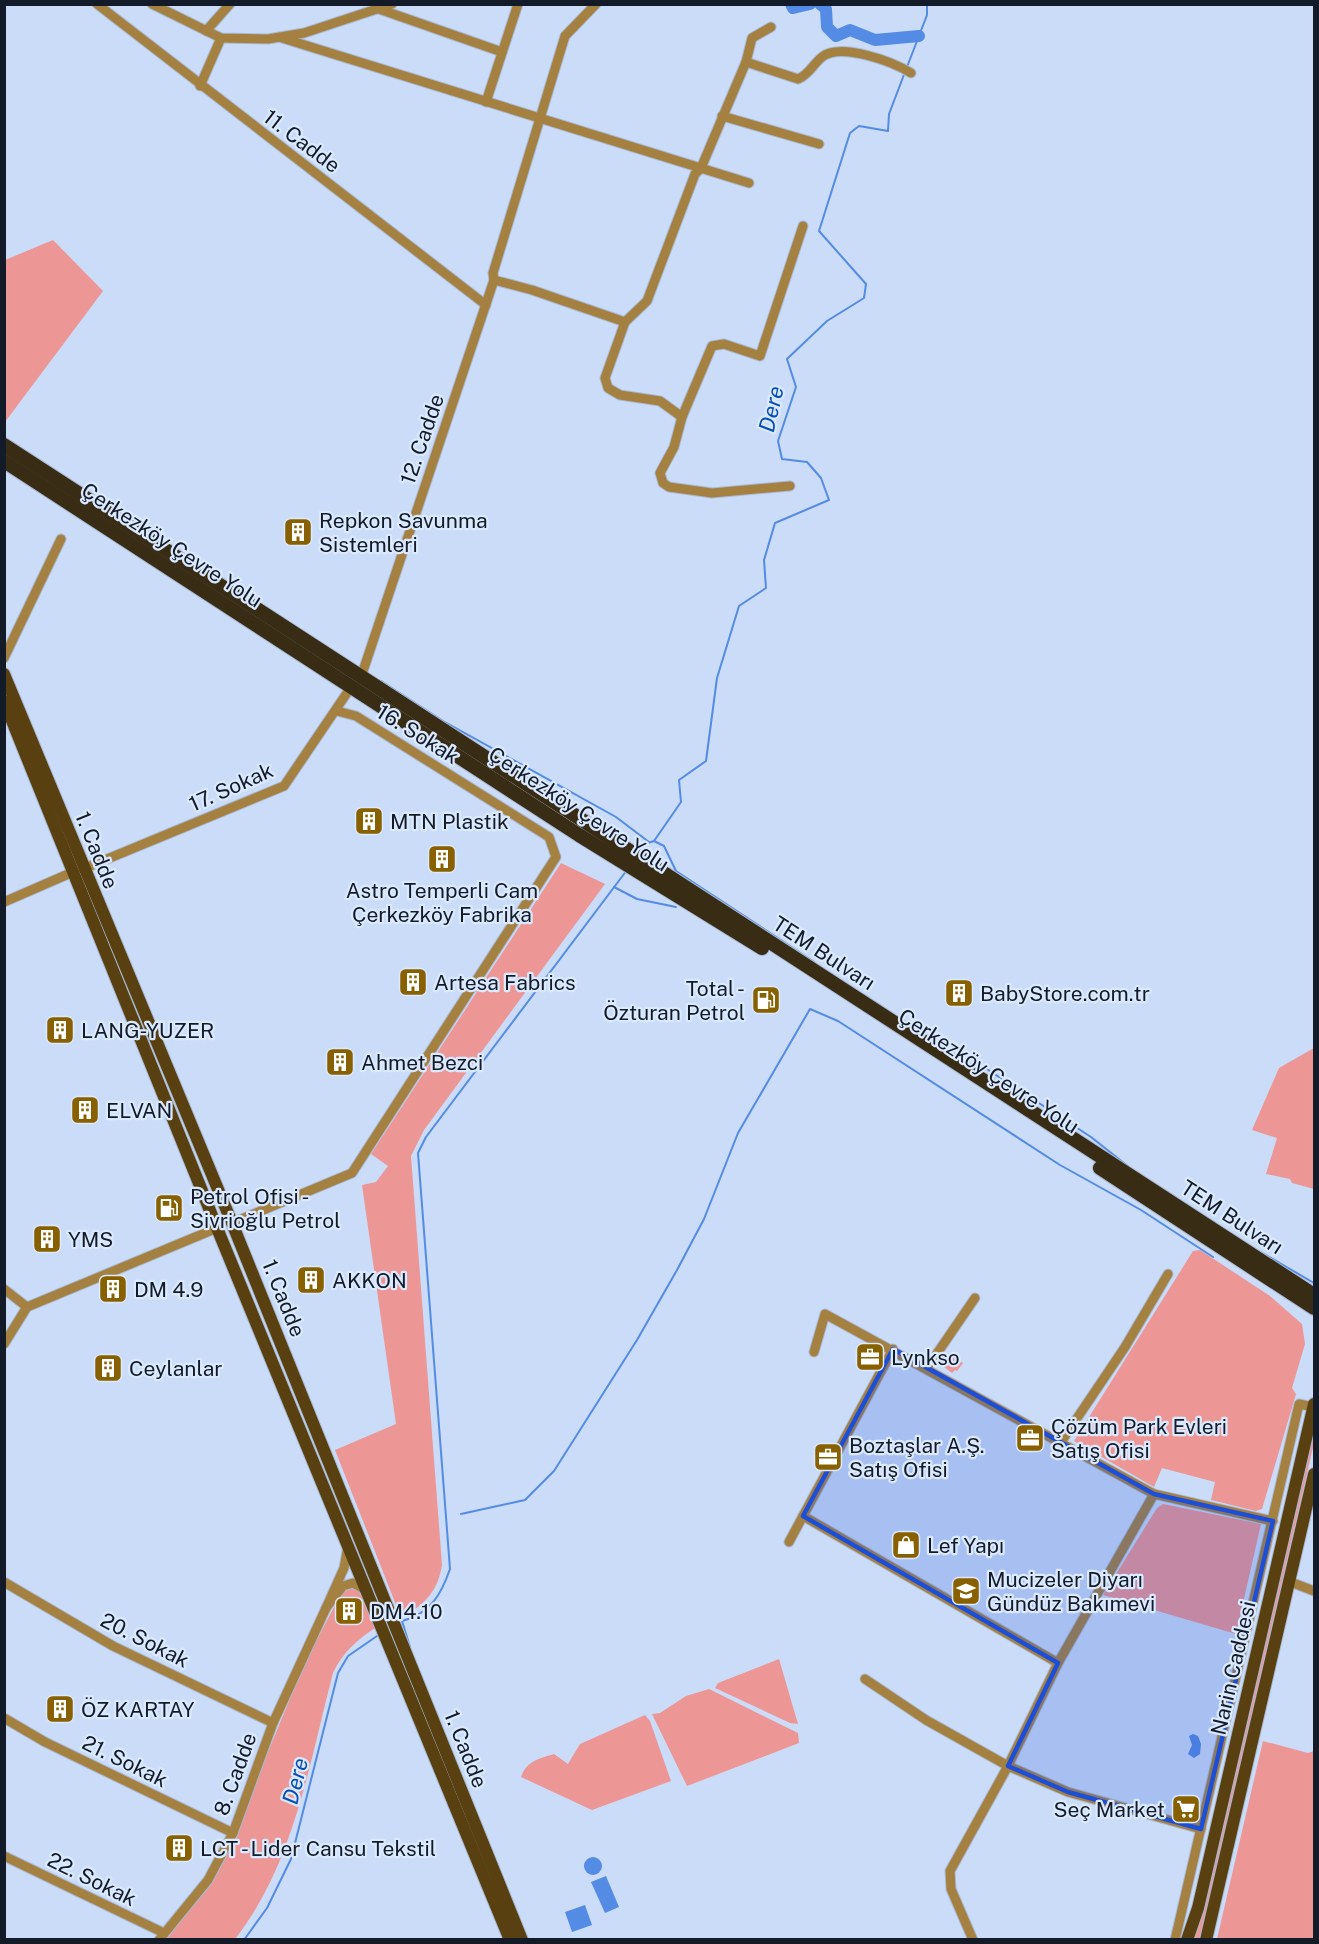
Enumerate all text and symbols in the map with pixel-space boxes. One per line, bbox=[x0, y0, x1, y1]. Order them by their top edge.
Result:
street label: 11. Cadde bbox=[259, 104, 345, 178]
water label: Dere bbox=[753, 383, 789, 435]
street label: 12. Cadde bbox=[395, 391, 449, 487]
street label: Çerkezköy Çevre Yolu bbox=[77, 477, 267, 613]
place label: Repkon Savunma Sistemleri bbox=[319, 508, 488, 557]
building icon: Repkon Savunma Sistemleri bbox=[282, 516, 314, 548]
street label: 16. Sokak bbox=[372, 699, 464, 769]
street label: Çerkezköy Çevre Yolu bbox=[484, 741, 674, 877]
street label: 17. Sokak bbox=[185, 757, 277, 817]
building icon: MTN Plastik bbox=[353, 805, 385, 837]
street label: 1. Cadde bbox=[70, 808, 124, 892]
place label: MTN Plastik bbox=[390, 809, 509, 834]
building icon: Astro Temperli Cam Çerkezköy Fabrika bbox=[426, 843, 458, 875]
place label: Astro Temperli Cam Çerkezköy Fabrika bbox=[346, 878, 538, 927]
street label: TEM Bulvarı bbox=[768, 911, 880, 995]
building icon: Artesa Fabrics bbox=[397, 966, 429, 998]
place label: Artesa Fabrics bbox=[434, 970, 576, 995]
place label: Total - Özturan Petrol bbox=[603, 976, 745, 1025]
building icon: BabyStore.com.tr bbox=[943, 977, 975, 1009]
place label: BabyStore.com.tr bbox=[980, 981, 1150, 1006]
fuel station icon: Total - Özturan Petrol bbox=[750, 984, 782, 1016]
street label: Çerkezköy Çevre Yolu bbox=[894, 1003, 1084, 1139]
building icon: LANG-YUZER bbox=[44, 1014, 76, 1046]
place label: LANG-YUZER bbox=[81, 1018, 214, 1043]
building icon: Ahmet Bezci bbox=[324, 1046, 356, 1078]
place label: Ahmet Bezci bbox=[361, 1050, 483, 1075]
building icon: ELVAN bbox=[69, 1094, 101, 1126]
place label: ELVAN bbox=[106, 1098, 172, 1123]
street label: TEM Bulvarı bbox=[1176, 1175, 1288, 1259]
place label: Petrol Ofisi - Sivrioğlu Petrol bbox=[190, 1184, 341, 1233]
fuel station icon: Petrol Ofisi - Sivrioğlu Petrol bbox=[153, 1192, 185, 1224]
building icon: YMS bbox=[31, 1223, 63, 1255]
place label: YMS bbox=[68, 1227, 113, 1252]
street label: 1. Cadde bbox=[257, 1256, 311, 1340]
building icon: AKKON bbox=[295, 1264, 327, 1296]
place label: AKKON bbox=[332, 1268, 407, 1293]
building icon: DM 4.9 bbox=[97, 1273, 129, 1305]
place label: DM 4.9 bbox=[134, 1277, 203, 1302]
office icon: Lynkso bbox=[854, 1341, 886, 1373]
place label: Lynkso bbox=[891, 1345, 960, 1370]
building icon: Ceylanlar bbox=[92, 1352, 124, 1384]
place label: Ceylanlar bbox=[129, 1356, 222, 1381]
place label: Çözüm Park Evleri Satış Ofisi bbox=[1051, 1414, 1227, 1463]
office icon: Çözüm Park Evleri Satış Ofisi bbox=[1014, 1422, 1046, 1454]
place label: Boztaşlar A.Ş. Satış Ofisi bbox=[849, 1433, 985, 1482]
office icon: Boztaşlar A.Ş. Satış Ofisi bbox=[812, 1441, 844, 1473]
shop icon: Lef Yapı bbox=[890, 1529, 922, 1561]
place label: Lef Yapı bbox=[927, 1533, 1004, 1558]
place label: Mucizeler Diyarı Gündüz Bakımevi bbox=[987, 1567, 1155, 1616]
school or university icon: Mucizeler Diyarı Gündüz Bakımevi bbox=[950, 1575, 982, 1607]
building icon: DM4.10 bbox=[333, 1595, 365, 1627]
place label: DM4.10 bbox=[370, 1599, 442, 1624]
street label: Narin Caddesi bbox=[1205, 1599, 1261, 1737]
street label: 20. Sokak bbox=[97, 1607, 194, 1673]
building icon: ÖZ KARTAY bbox=[44, 1693, 76, 1725]
place label: ÖZ KARTAY bbox=[81, 1697, 195, 1722]
street label: 1. Cadde bbox=[439, 1707, 493, 1791]
street label: 8. Cadde bbox=[209, 1729, 261, 1819]
street label: 21. Sokak bbox=[78, 1730, 172, 1792]
water label: Dere bbox=[277, 1755, 313, 1807]
supermarket icon: Seç Market bbox=[1170, 1793, 1202, 1825]
place label: Seç Market bbox=[1053, 1797, 1165, 1822]
building icon: LCT - Lider Cansu Tekstil bbox=[163, 1832, 195, 1864]
place label: LCT - Lider Cansu Tekstil bbox=[200, 1836, 436, 1861]
street label: 22. Sokak bbox=[44, 1847, 141, 1911]

